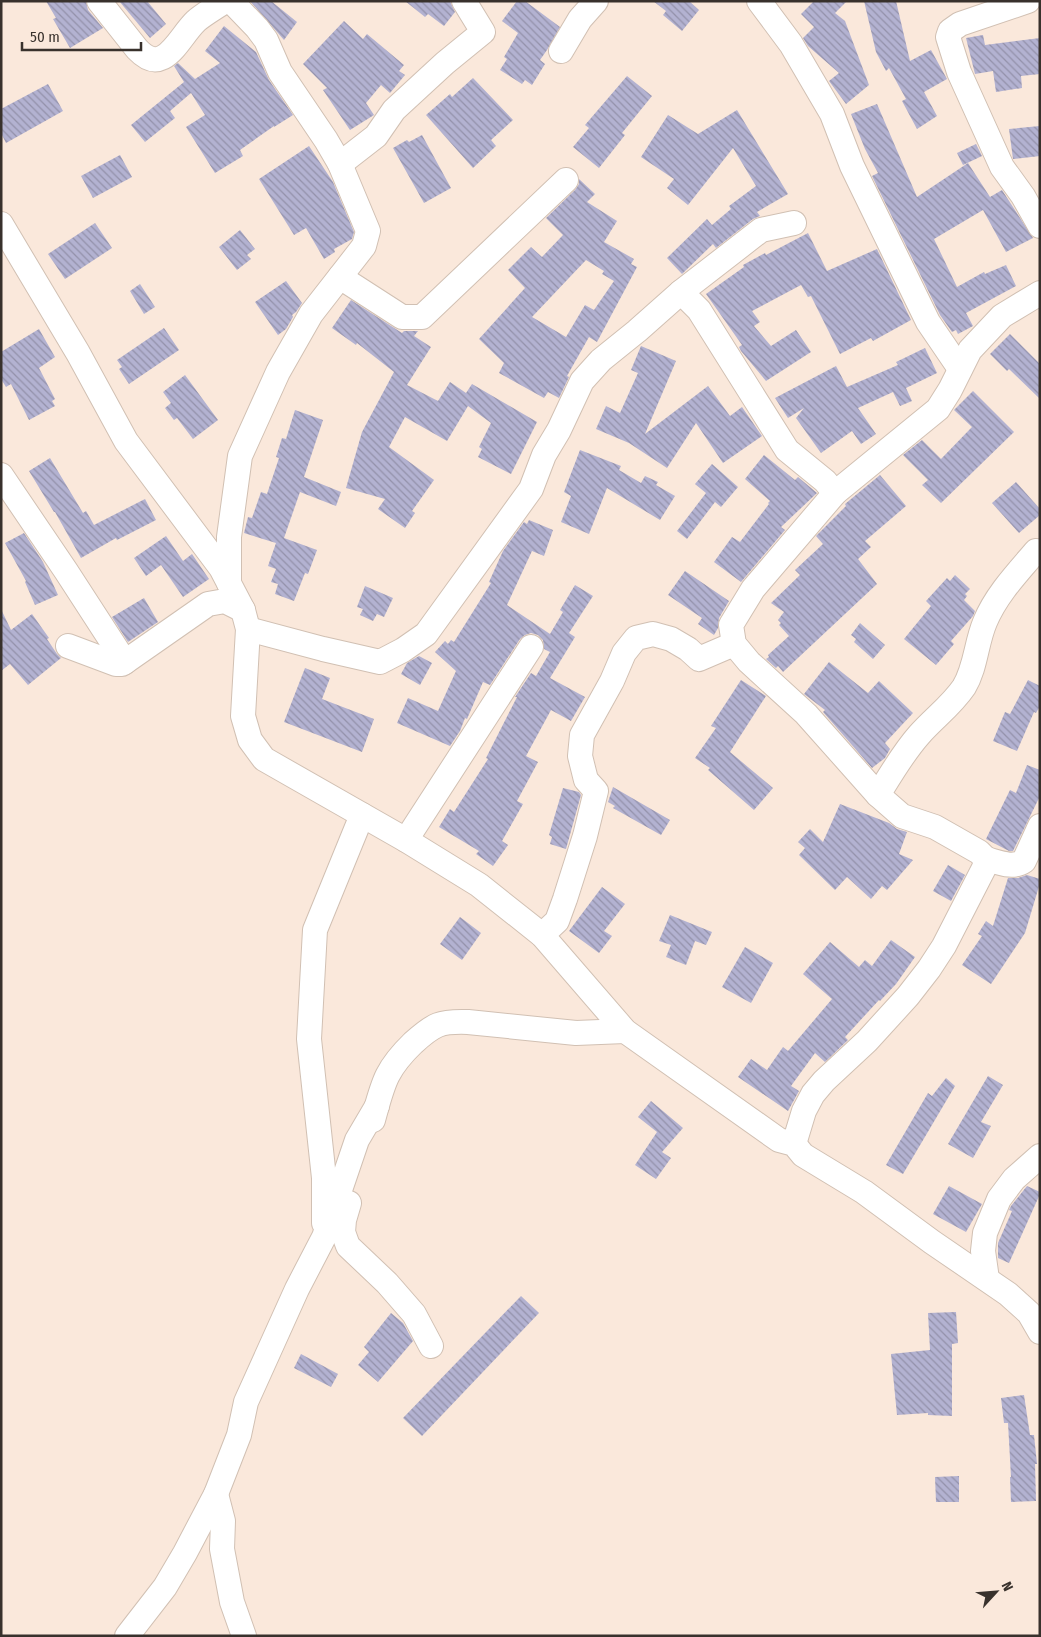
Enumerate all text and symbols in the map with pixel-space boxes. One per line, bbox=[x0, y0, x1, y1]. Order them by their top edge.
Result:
scale bar bbox=[22, 20, 141, 52]
text: 50 m bbox=[30, 28, 60, 46]
north arrow bbox=[971, 1567, 1021, 1617]
text: N bbox=[998, 1579, 1017, 1594]

